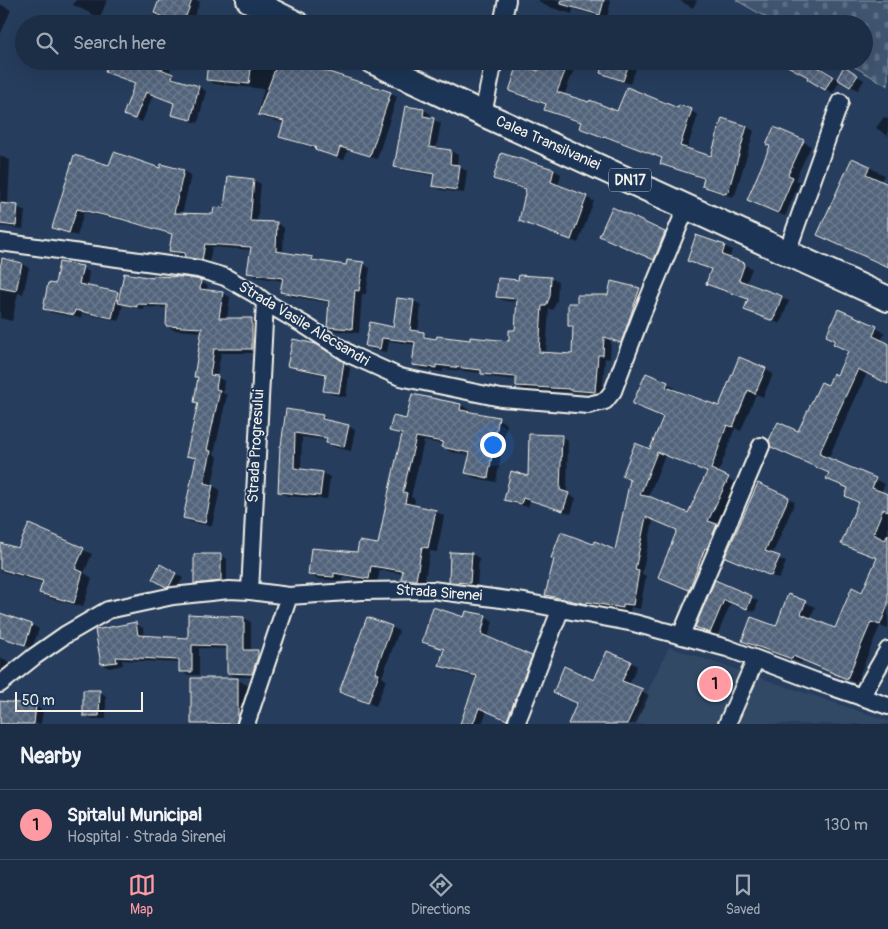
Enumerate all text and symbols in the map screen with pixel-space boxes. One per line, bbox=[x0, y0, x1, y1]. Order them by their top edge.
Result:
search box bbox=[15, 15, 873, 70]
icon: search bbox=[33, 29, 61, 57]
text: Search here bbox=[73, 31, 166, 55]
street label: Calea Transilvaniei bbox=[493, 111, 604, 175]
road number: DN17 bbox=[609, 168, 651, 192]
street label: Strada Vasile Alecsandri bbox=[235, 277, 373, 371]
street label: Strada Progresului bbox=[244, 388, 268, 503]
your location bbox=[480, 432, 506, 458]
street label: Strada Sirenei bbox=[395, 580, 483, 606]
pin: 1 bbox=[699, 665, 731, 703]
scale bar bbox=[15, 689, 142, 712]
text: 50 m bbox=[22, 692, 55, 709]
text: Nearby bbox=[20, 743, 81, 770]
text: Spitalul Municipal bbox=[67, 803, 202, 827]
text: 1 bbox=[33, 815, 39, 835]
text: 130 m bbox=[824, 815, 868, 835]
text: Hospital · Strada Sirenei bbox=[67, 827, 226, 847]
tab: Map bbox=[128, 871, 156, 918]
tab: Directions bbox=[411, 871, 470, 918]
tab: Saved bbox=[726, 871, 760, 918]

